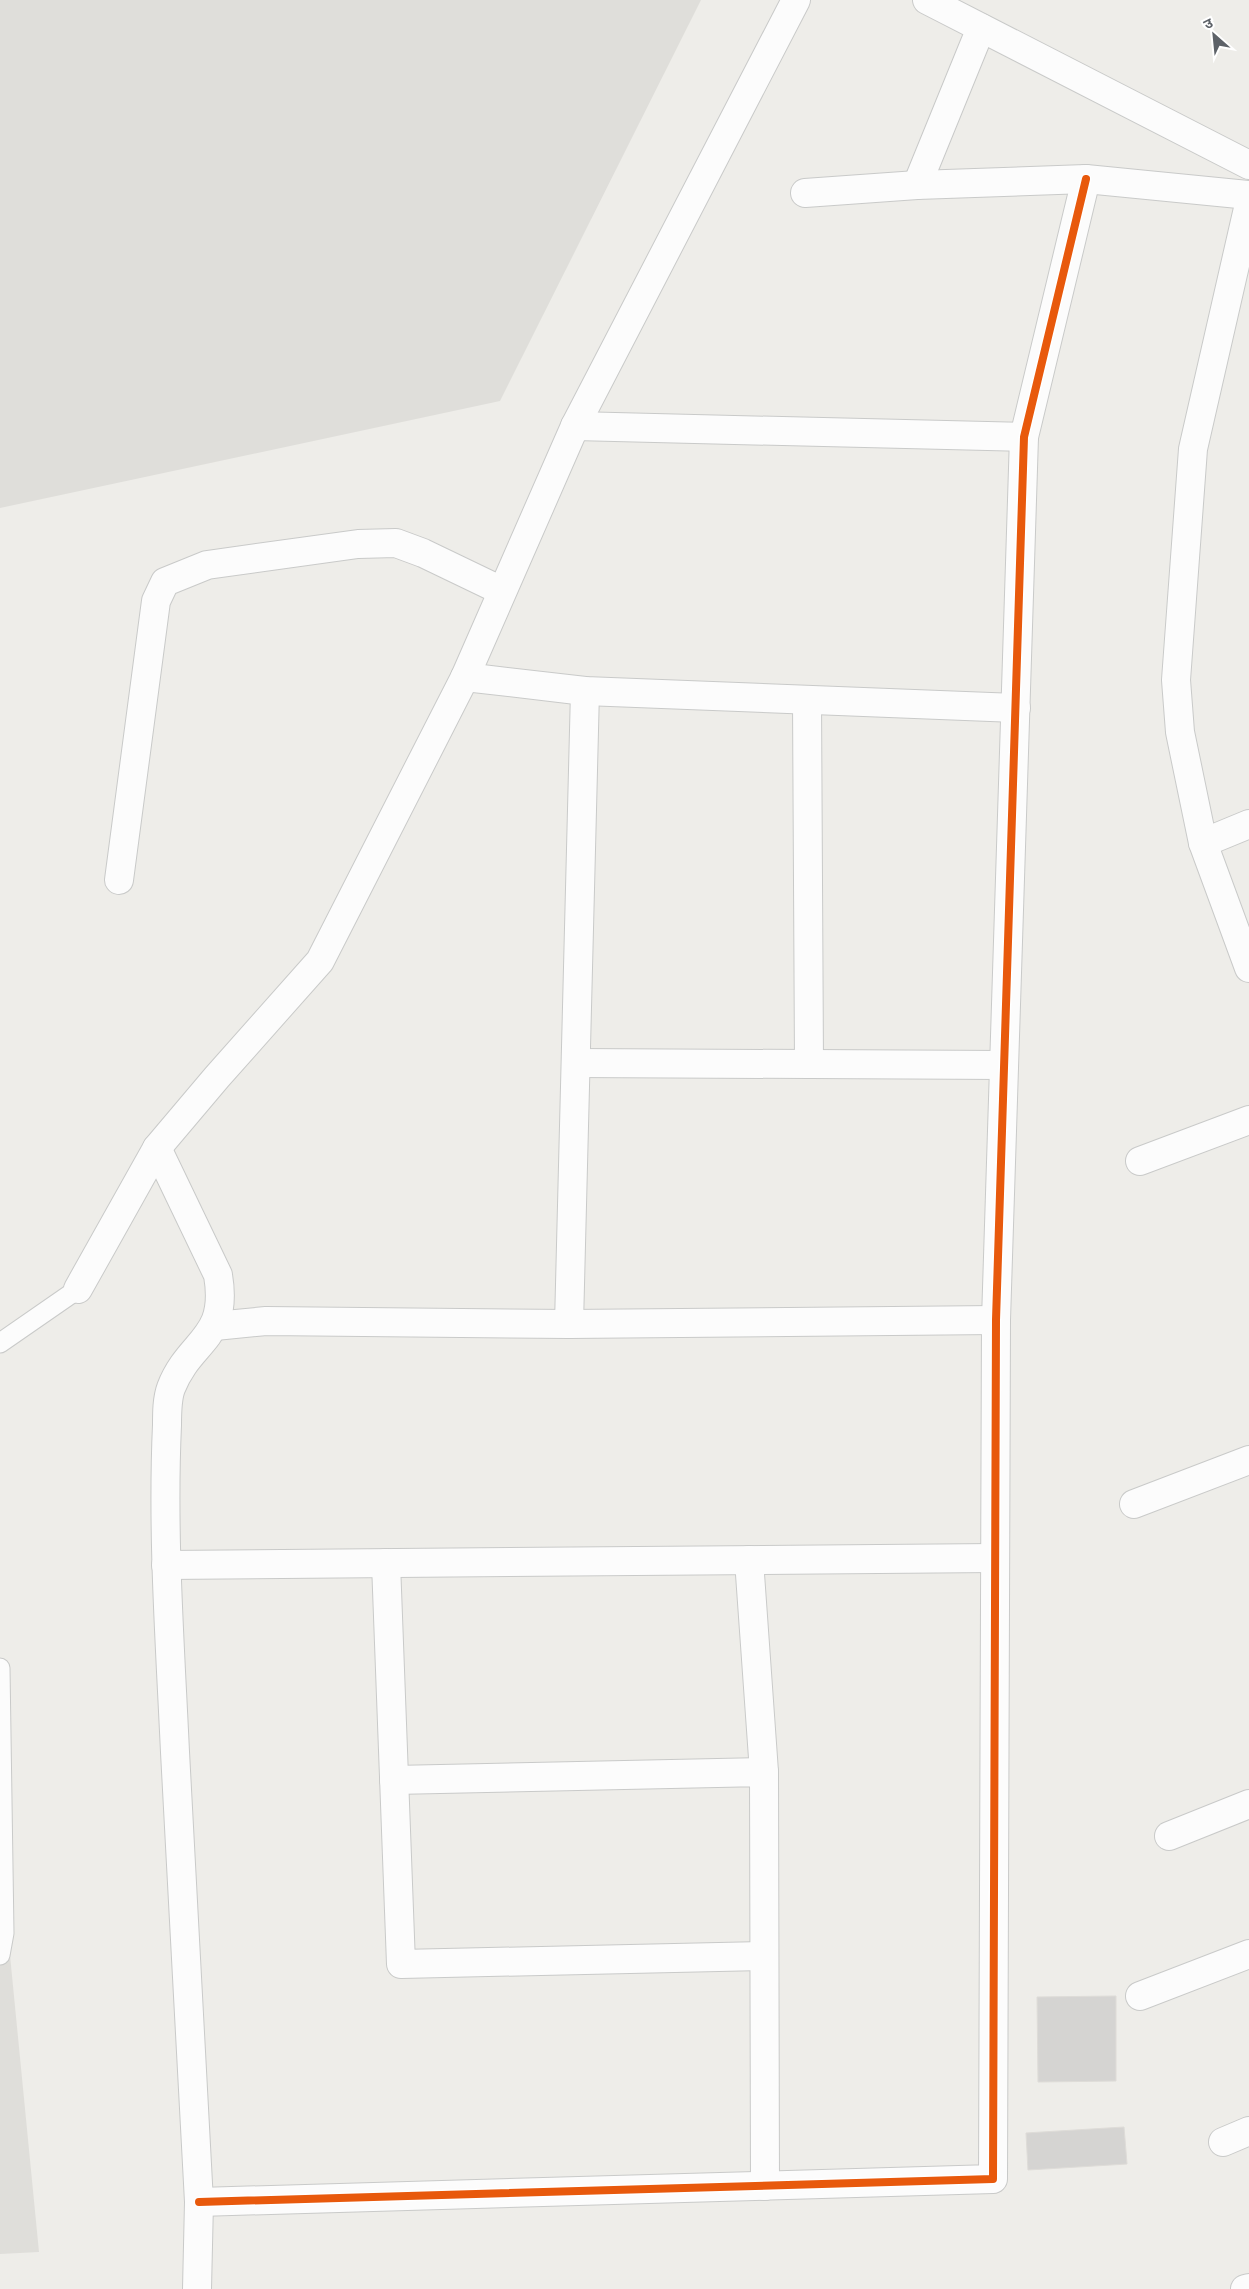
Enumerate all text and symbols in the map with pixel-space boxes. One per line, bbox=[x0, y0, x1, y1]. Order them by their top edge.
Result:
north arrow bbox=[1189, 10, 1239, 60]
text: उ bbox=[1200, 13, 1217, 34]

